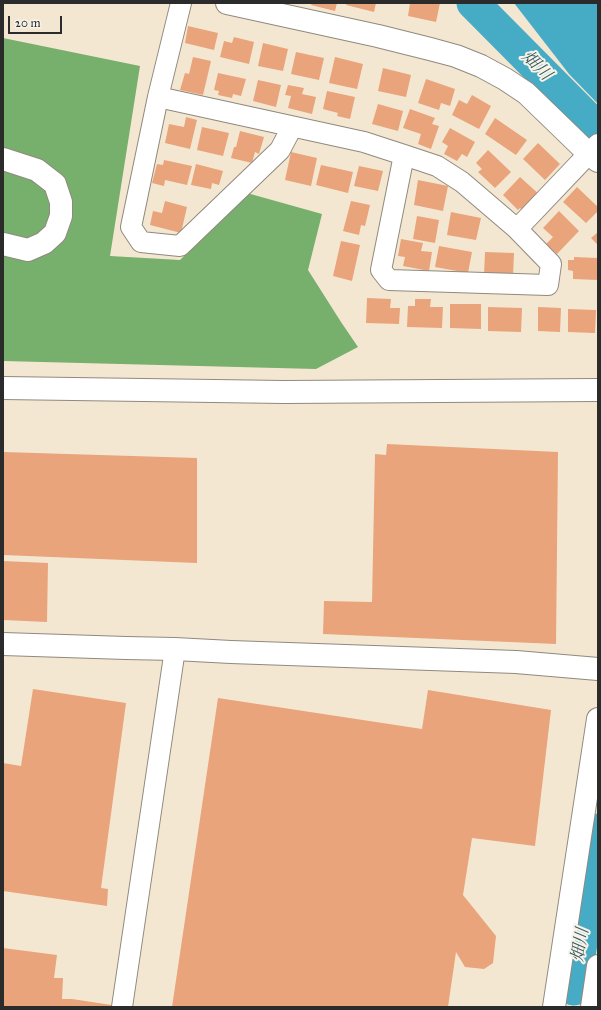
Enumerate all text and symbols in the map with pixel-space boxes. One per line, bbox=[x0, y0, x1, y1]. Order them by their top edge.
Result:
scale bar bbox=[10, 8, 64, 34]
text: 20 m bbox=[15, 16, 41, 30]
water label: 畑川 bbox=[517, 47, 555, 85]
water label: 畑川 bbox=[568, 927, 594, 963]

